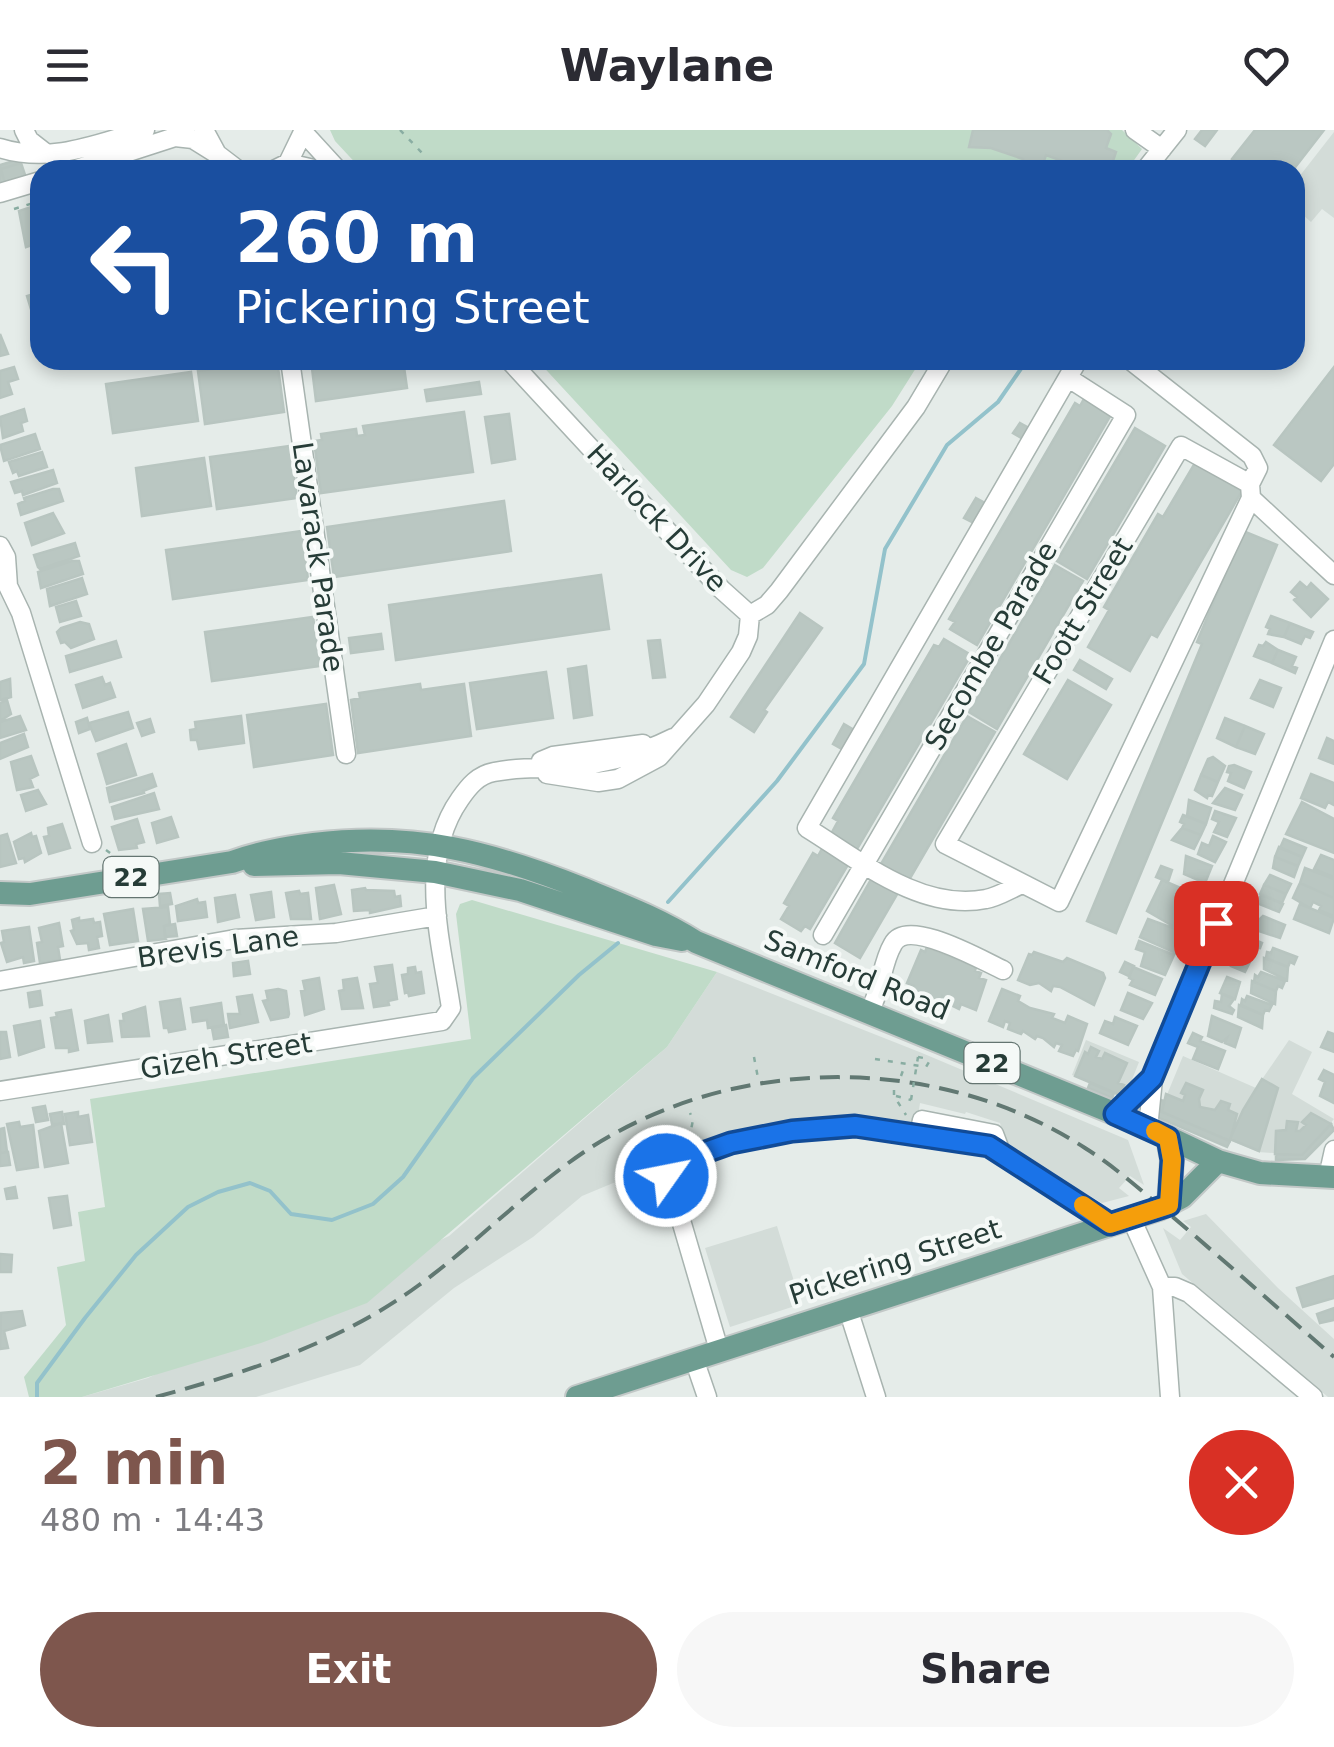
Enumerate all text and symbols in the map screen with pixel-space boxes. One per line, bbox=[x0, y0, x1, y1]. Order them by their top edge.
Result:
icon: menu bbox=[40, 38, 95, 93]
icon: heart bbox=[1239, 38, 1294, 93]
text: Waylane bbox=[560, 39, 774, 92]
text: 260 m bbox=[235, 197, 478, 279]
icon: left bbox=[70, 200, 200, 330]
text: Pickering Street bbox=[235, 281, 590, 334]
street label: Harlock Drive bbox=[580, 437, 734, 599]
street label: Lavarack Parade bbox=[286, 440, 350, 674]
street label: Foott Street bbox=[1026, 532, 1140, 690]
street label: Secombe Parade bbox=[918, 536, 1064, 756]
road number: 22 bbox=[104, 857, 158, 897]
pin bbox=[1174, 881, 1259, 966]
icon: arrive bbox=[1189, 896, 1244, 951]
street label: Brevis Lane bbox=[135, 919, 301, 975]
street label: Samford Road bbox=[759, 923, 955, 1027]
street label: Gizeh Street bbox=[138, 1026, 314, 1086]
road number: 22 bbox=[964, 1043, 1020, 1083]
position arrow bbox=[614, 1124, 718, 1228]
street label: Pickering Street bbox=[785, 1212, 1005, 1312]
text: 2 min bbox=[40, 1428, 228, 1498]
button: close bbox=[1189, 1430, 1294, 1535]
text: 480 m · 14:43 bbox=[40, 1501, 265, 1539]
button: Exit bbox=[40, 1612, 657, 1727]
button: Share bbox=[677, 1612, 1294, 1727]

